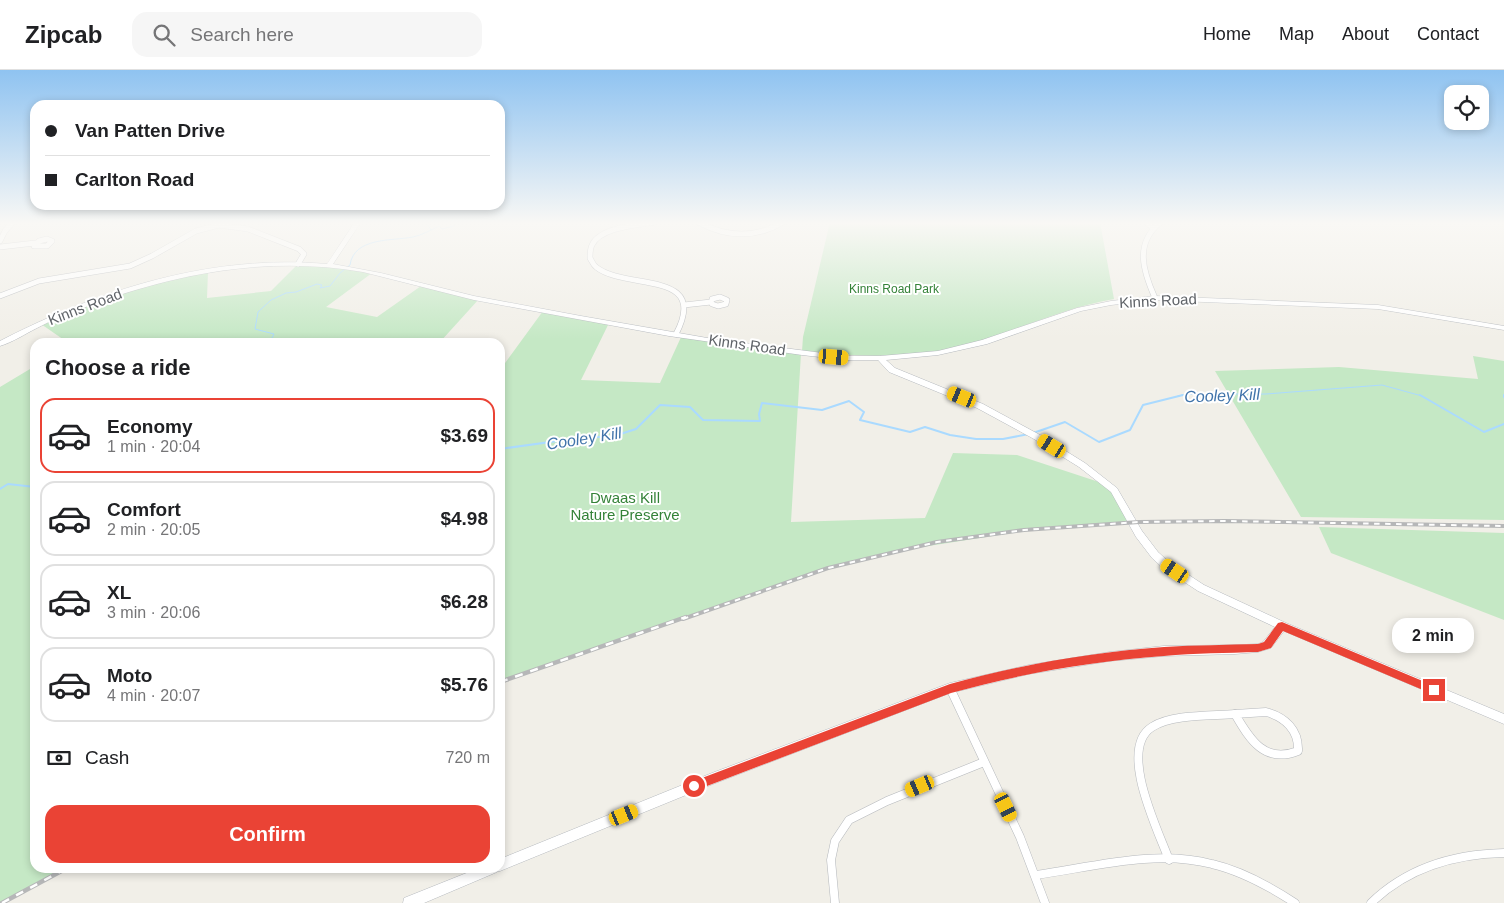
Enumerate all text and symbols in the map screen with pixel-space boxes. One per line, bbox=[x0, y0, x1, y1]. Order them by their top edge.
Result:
search box bbox=[132, 12, 482, 57]
text: Zipcab bbox=[25, 21, 102, 48]
icon: search bbox=[150, 21, 178, 49]
text: Search here bbox=[190, 24, 294, 45]
text: Home bbox=[1203, 24, 1251, 44]
text: Map bbox=[1279, 24, 1314, 44]
text: About bbox=[1342, 24, 1389, 44]
text: Contact bbox=[1417, 24, 1479, 44]
map controls bbox=[1444, 85, 1489, 130]
button: locate bbox=[1444, 85, 1489, 130]
text: Van Patten Drive bbox=[75, 120, 225, 141]
text: Carlton Road bbox=[75, 169, 194, 190]
park label: Kinns Road Park bbox=[849, 282, 940, 296]
street label: Kinns Road bbox=[46, 285, 124, 328]
street label: Kinns Road bbox=[1119, 290, 1197, 311]
street label: Kinns Road bbox=[707, 331, 787, 358]
car bbox=[818, 348, 849, 366]
text: Choose a ride bbox=[45, 355, 190, 380]
car bbox=[945, 384, 978, 410]
water label: Cooley Kill bbox=[1184, 386, 1261, 405]
icon: car bbox=[47, 413, 92, 458]
text: Economy bbox=[107, 416, 193, 437]
water label: Cooley Kill bbox=[545, 424, 623, 453]
text: $3.69 bbox=[440, 425, 488, 446]
car bbox=[1035, 432, 1068, 460]
text: 1 min · 20:04 bbox=[107, 438, 200, 455]
park label: Dwaas Kill Nature Preserve bbox=[570, 489, 680, 523]
icon: car bbox=[47, 496, 92, 541]
text: Comfort bbox=[107, 499, 181, 520]
text: $4.98 bbox=[440, 508, 488, 529]
text: 2 min · 20:05 bbox=[107, 521, 200, 538]
car bbox=[1158, 556, 1191, 586]
icon: car bbox=[47, 579, 92, 624]
text: XL bbox=[107, 582, 131, 603]
text: $6.28 bbox=[440, 591, 488, 612]
text: 3 min · 20:06 bbox=[107, 604, 200, 621]
callout: 2 min bbox=[1393, 618, 1475, 652]
text: 2 min bbox=[1412, 627, 1454, 644]
icon: car bbox=[47, 662, 92, 707]
text: Moto bbox=[107, 665, 152, 686]
text: $5.76 bbox=[440, 674, 488, 695]
route end bbox=[1423, 679, 1445, 701]
text: 4 min · 20:07 bbox=[107, 687, 200, 704]
icon: cash bbox=[45, 744, 73, 772]
text: Cash bbox=[85, 747, 129, 768]
text: 720 m bbox=[446, 749, 490, 766]
car bbox=[903, 773, 936, 799]
route start bbox=[683, 775, 705, 797]
car bbox=[992, 790, 1019, 824]
car bbox=[607, 802, 640, 828]
button: Confirm bbox=[45, 805, 490, 863]

